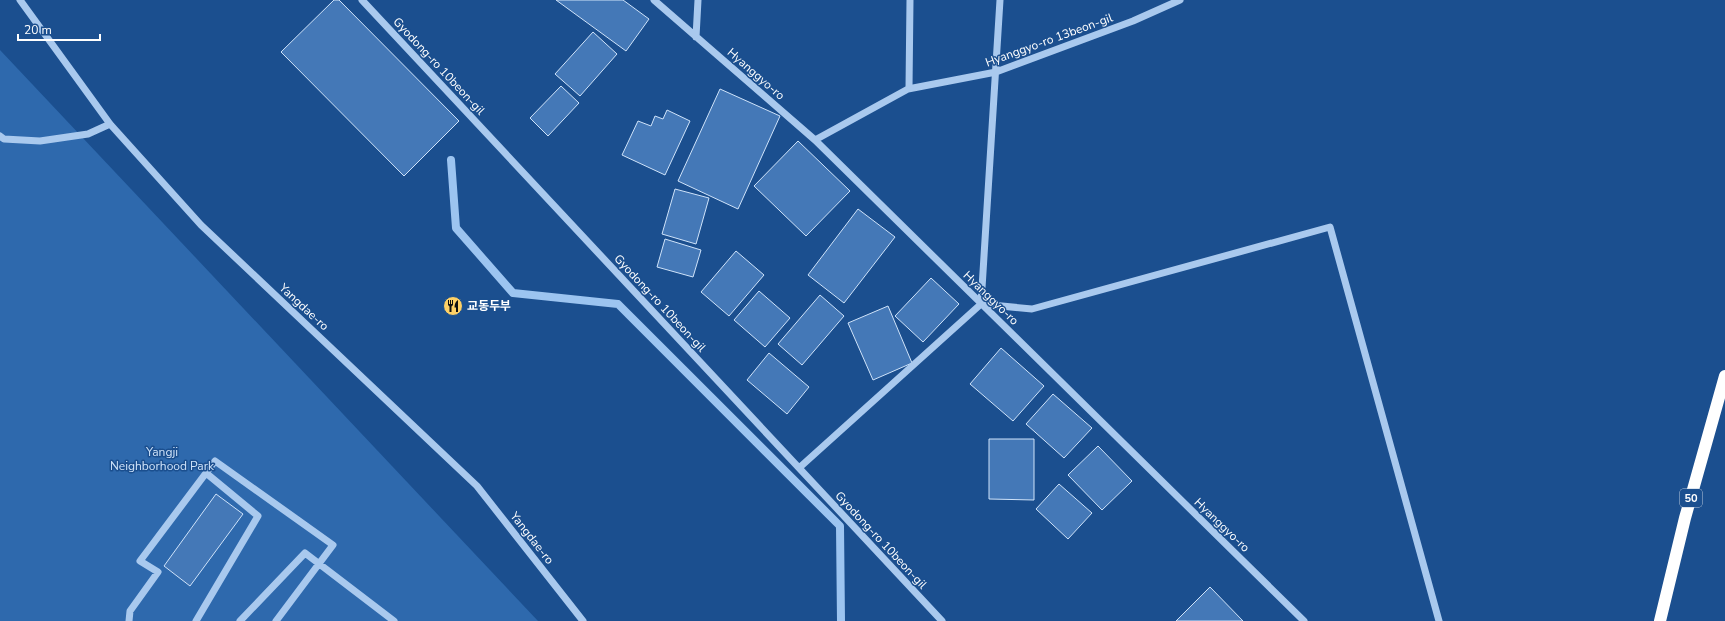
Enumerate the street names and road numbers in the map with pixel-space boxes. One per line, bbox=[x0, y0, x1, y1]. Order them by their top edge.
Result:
street label: Hyanggyo-ro 13beon-gil bbox=[983, 9, 1115, 70]
street label: Gyodong-ro 10beon-gil bbox=[390, 14, 489, 119]
street label: Hyanggyo-ro bbox=[724, 45, 788, 104]
street label: Gyodong-ro 10beon-gil bbox=[611, 251, 710, 356]
street label: Hyanggyo-ro bbox=[960, 267, 1022, 329]
street label: Yangdae-ro bbox=[275, 279, 332, 334]
street label: Gyodong-ro 10beon-gil bbox=[832, 488, 931, 593]
road number: 50 bbox=[1680, 489, 1702, 507]
street label: Hyanggyo-ro bbox=[1191, 494, 1253, 556]
street label: Yangdae-ro bbox=[506, 508, 558, 568]

